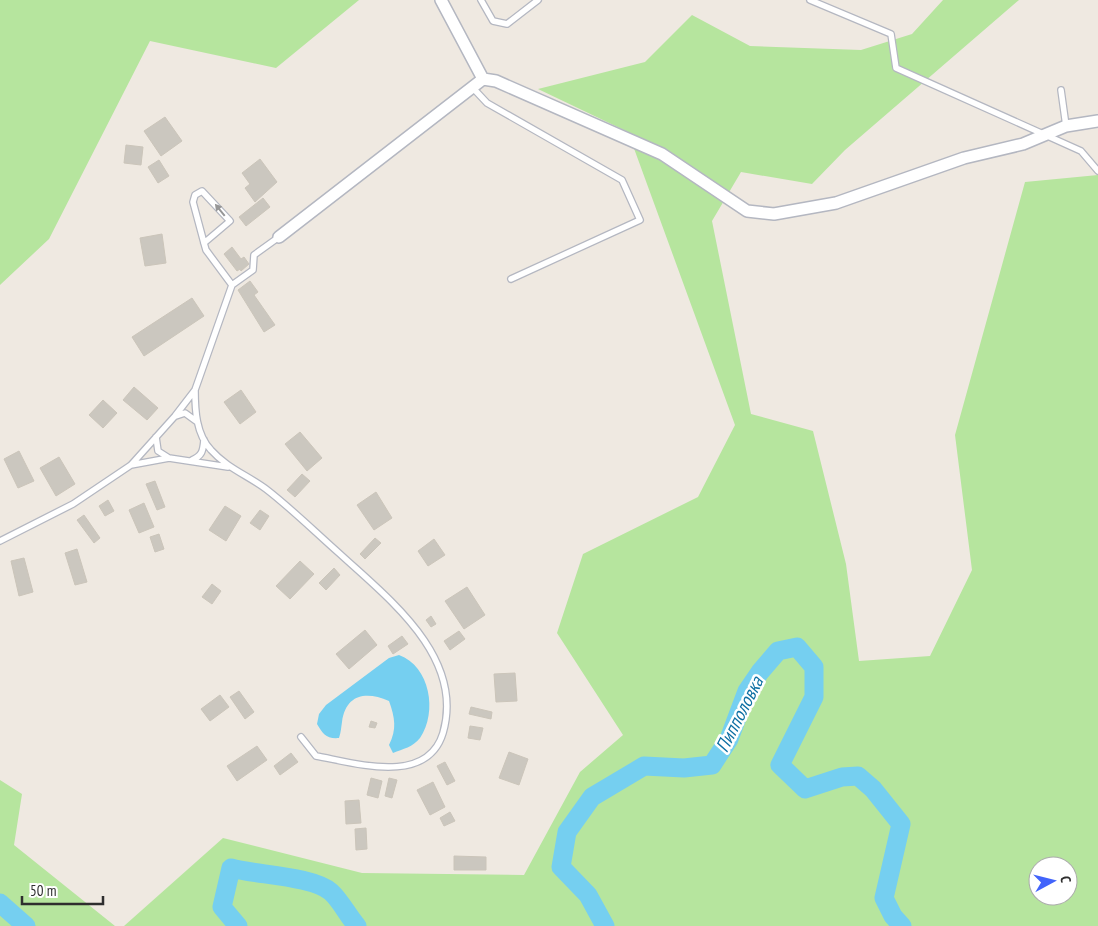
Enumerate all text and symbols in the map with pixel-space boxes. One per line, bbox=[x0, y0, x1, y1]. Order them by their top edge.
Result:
one-way arrow bbox=[215, 204, 226, 217]
water label: Пипполовка bbox=[710, 671, 769, 756]
north arrow bbox=[1028, 856, 1078, 906]
scale bar bbox=[22, 874, 104, 906]
text: С bbox=[1057, 875, 1075, 884]
text: 50 m bbox=[30, 881, 56, 900]

